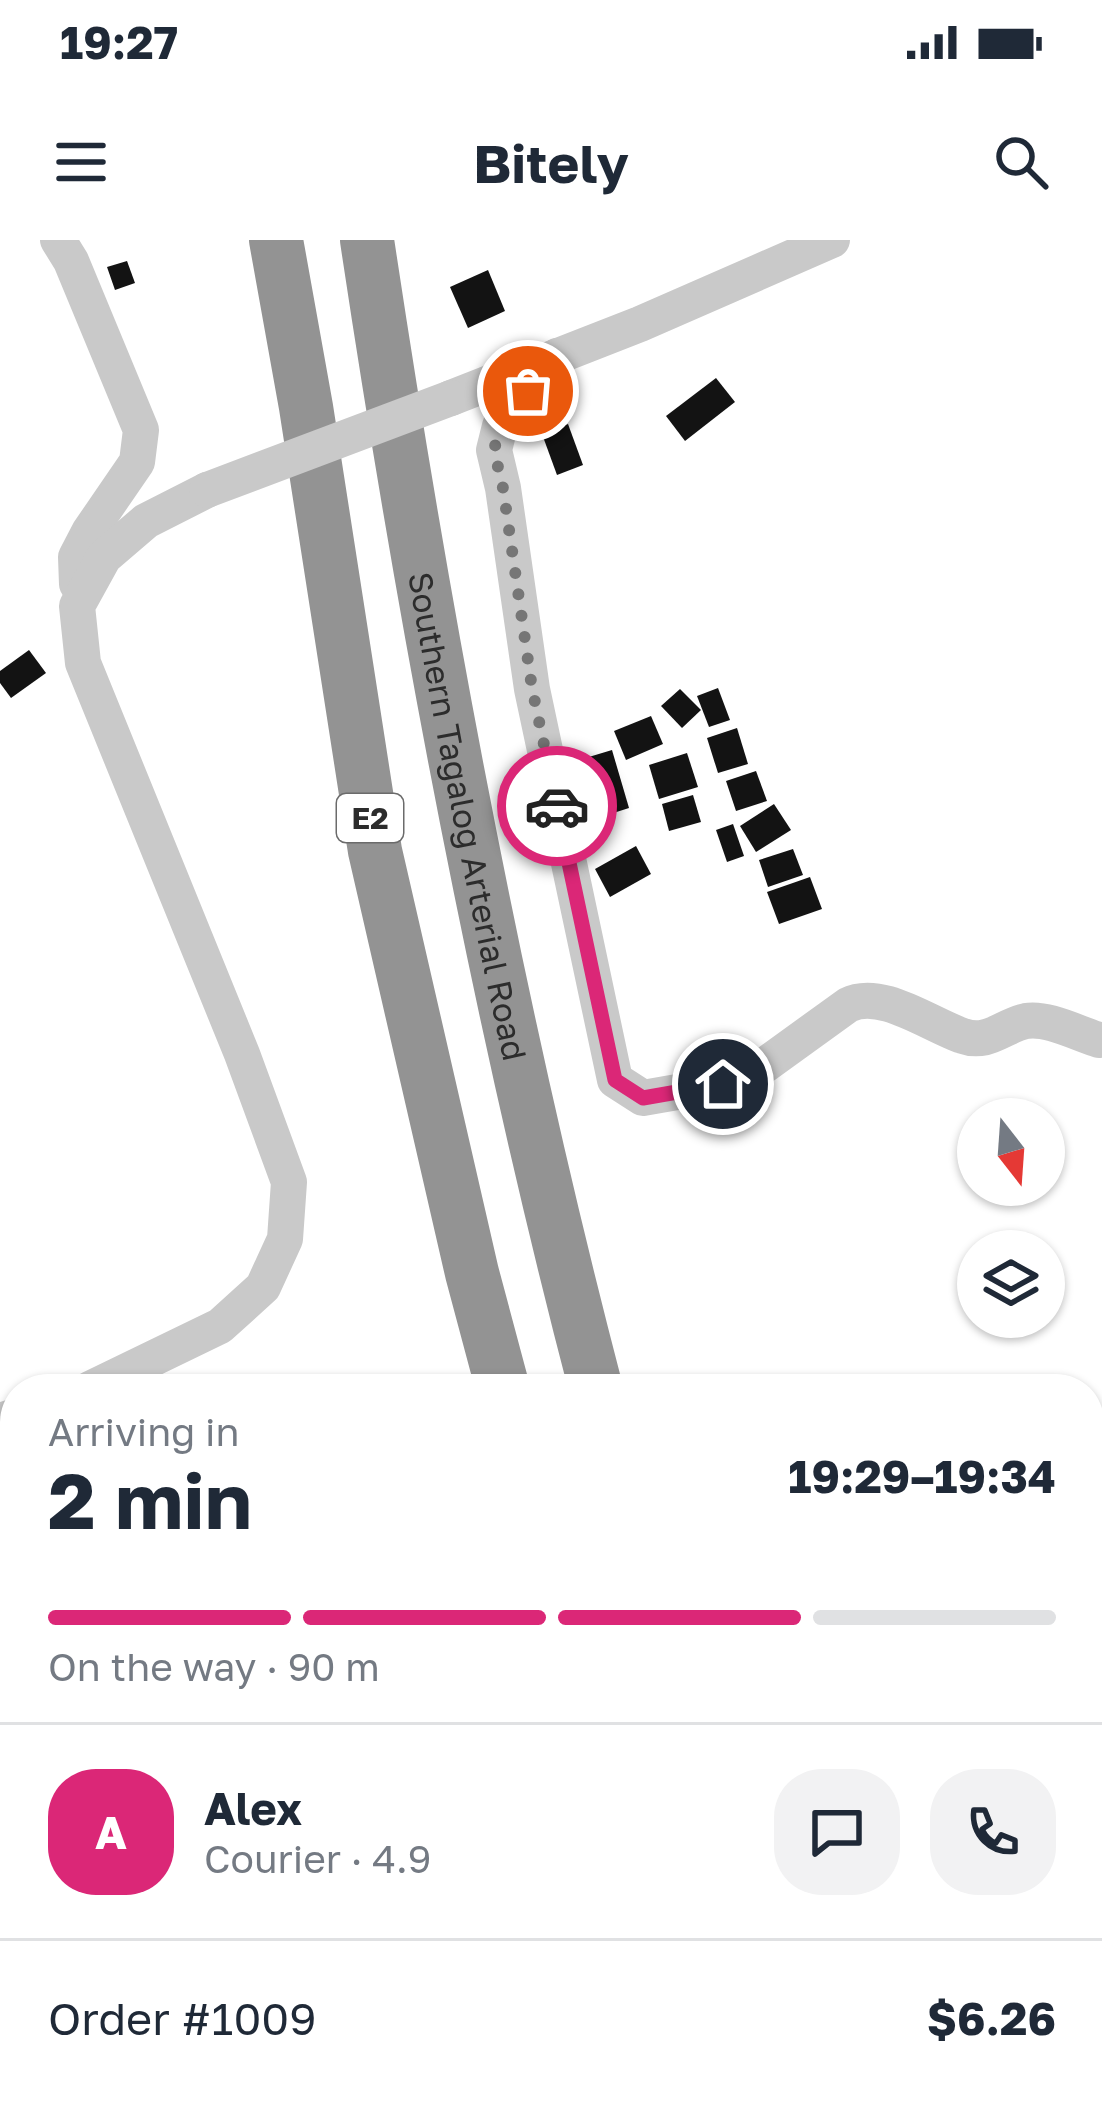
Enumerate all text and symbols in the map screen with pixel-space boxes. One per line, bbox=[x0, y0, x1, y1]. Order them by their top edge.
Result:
text: 19:27 bbox=[60, 15, 178, 69]
icon: menu bbox=[48, 129, 114, 195]
icon: search bbox=[988, 129, 1054, 195]
text: Bitely bbox=[473, 130, 629, 195]
pin bbox=[477, 340, 579, 442]
icon: bag bbox=[495, 358, 561, 424]
street label: Southern Tagalog Arterial Road bbox=[402, 569, 536, 1064]
courier bbox=[497, 746, 617, 866]
icon: car bbox=[524, 773, 590, 839]
road number: E2 bbox=[337, 794, 403, 842]
pin bbox=[672, 1033, 774, 1135]
icon: home bbox=[690, 1051, 756, 1117]
north arrow bbox=[957, 1098, 1065, 1206]
map controls bbox=[957, 1098, 1065, 1338]
button: layers bbox=[957, 1230, 1065, 1338]
text: Arriving in bbox=[48, 1408, 239, 1455]
text: 19:29–19:34 bbox=[788, 1449, 1056, 1503]
text: 2 min bbox=[48, 1453, 252, 1546]
text: On the way · 90 m bbox=[48, 1643, 380, 1690]
button: chat bbox=[774, 1769, 900, 1895]
button: phone bbox=[930, 1769, 1056, 1895]
text: Alex bbox=[204, 1781, 302, 1835]
text: A bbox=[95, 1805, 127, 1859]
text: Courier · 4.9 bbox=[204, 1835, 431, 1882]
text: Order #1009 bbox=[48, 1991, 316, 2045]
text: $6.26 bbox=[927, 1991, 1056, 2045]

